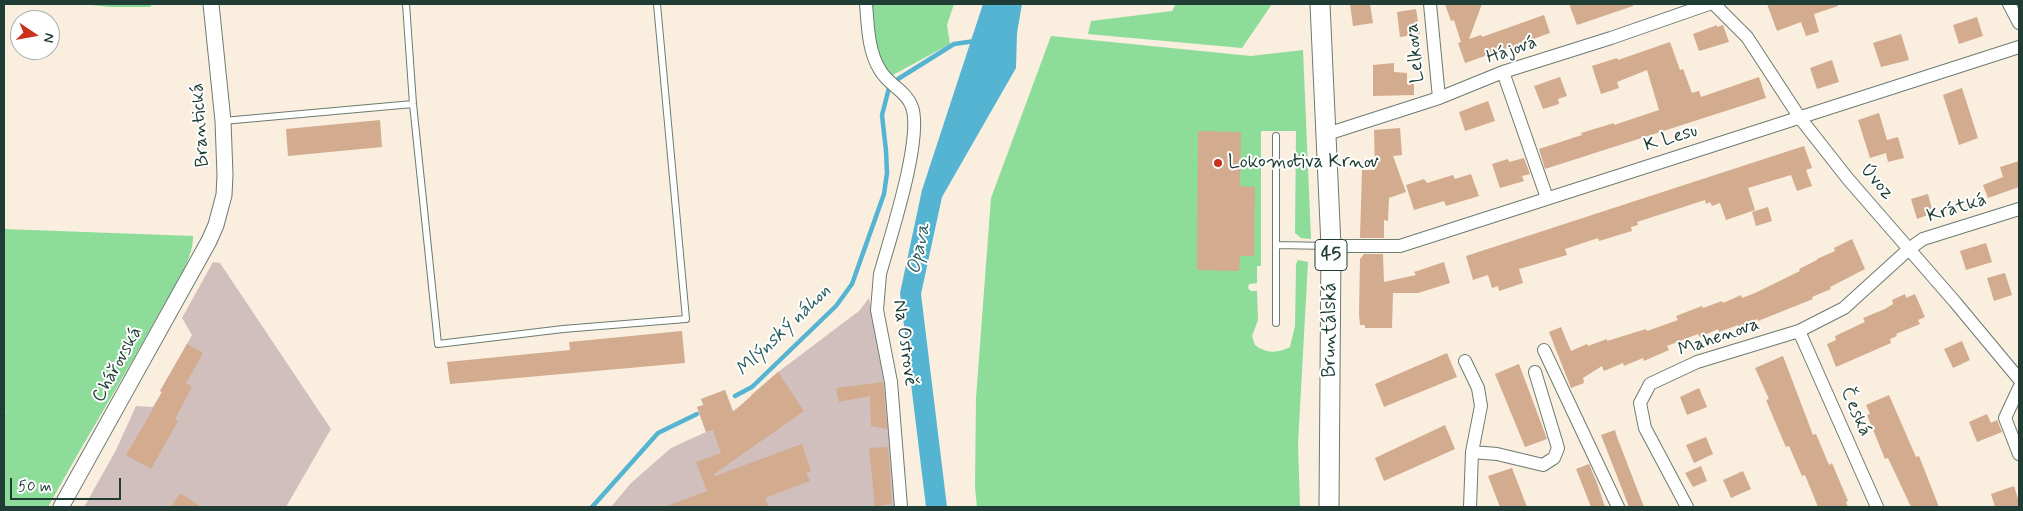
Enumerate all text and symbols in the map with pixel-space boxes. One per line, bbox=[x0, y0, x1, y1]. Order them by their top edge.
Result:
north arrow bbox=[10, 10, 60, 60]
street label: Lelkova bbox=[1402, 22, 1430, 84]
text: N bbox=[39, 31, 58, 44]
street label: Hájová bbox=[1484, 32, 1540, 70]
street label: Brantická bbox=[187, 82, 215, 168]
street label: K Lesu bbox=[1642, 120, 1700, 158]
place label: Lokomotiva Krnov bbox=[1228, 152, 1379, 174]
marker: Lokomotiva Krnov bbox=[1212, 157, 1224, 169]
street label: Úvoz bbox=[1854, 159, 1898, 205]
street label: Krátká bbox=[1924, 189, 1990, 229]
water label: Opava bbox=[903, 221, 937, 277]
road number: 45 bbox=[1315, 240, 1347, 270]
water label: Mlýnský náhon bbox=[731, 280, 837, 382]
street label: Bruntálská bbox=[1320, 282, 1342, 378]
street label: Na Ostrově bbox=[887, 298, 921, 388]
street label: Mahenova bbox=[1675, 313, 1763, 363]
street label: Chářovská bbox=[88, 323, 148, 407]
street label: Česká bbox=[1834, 384, 1876, 440]
scale bar bbox=[12, 468, 124, 500]
text: 50 m bbox=[18, 477, 52, 497]

